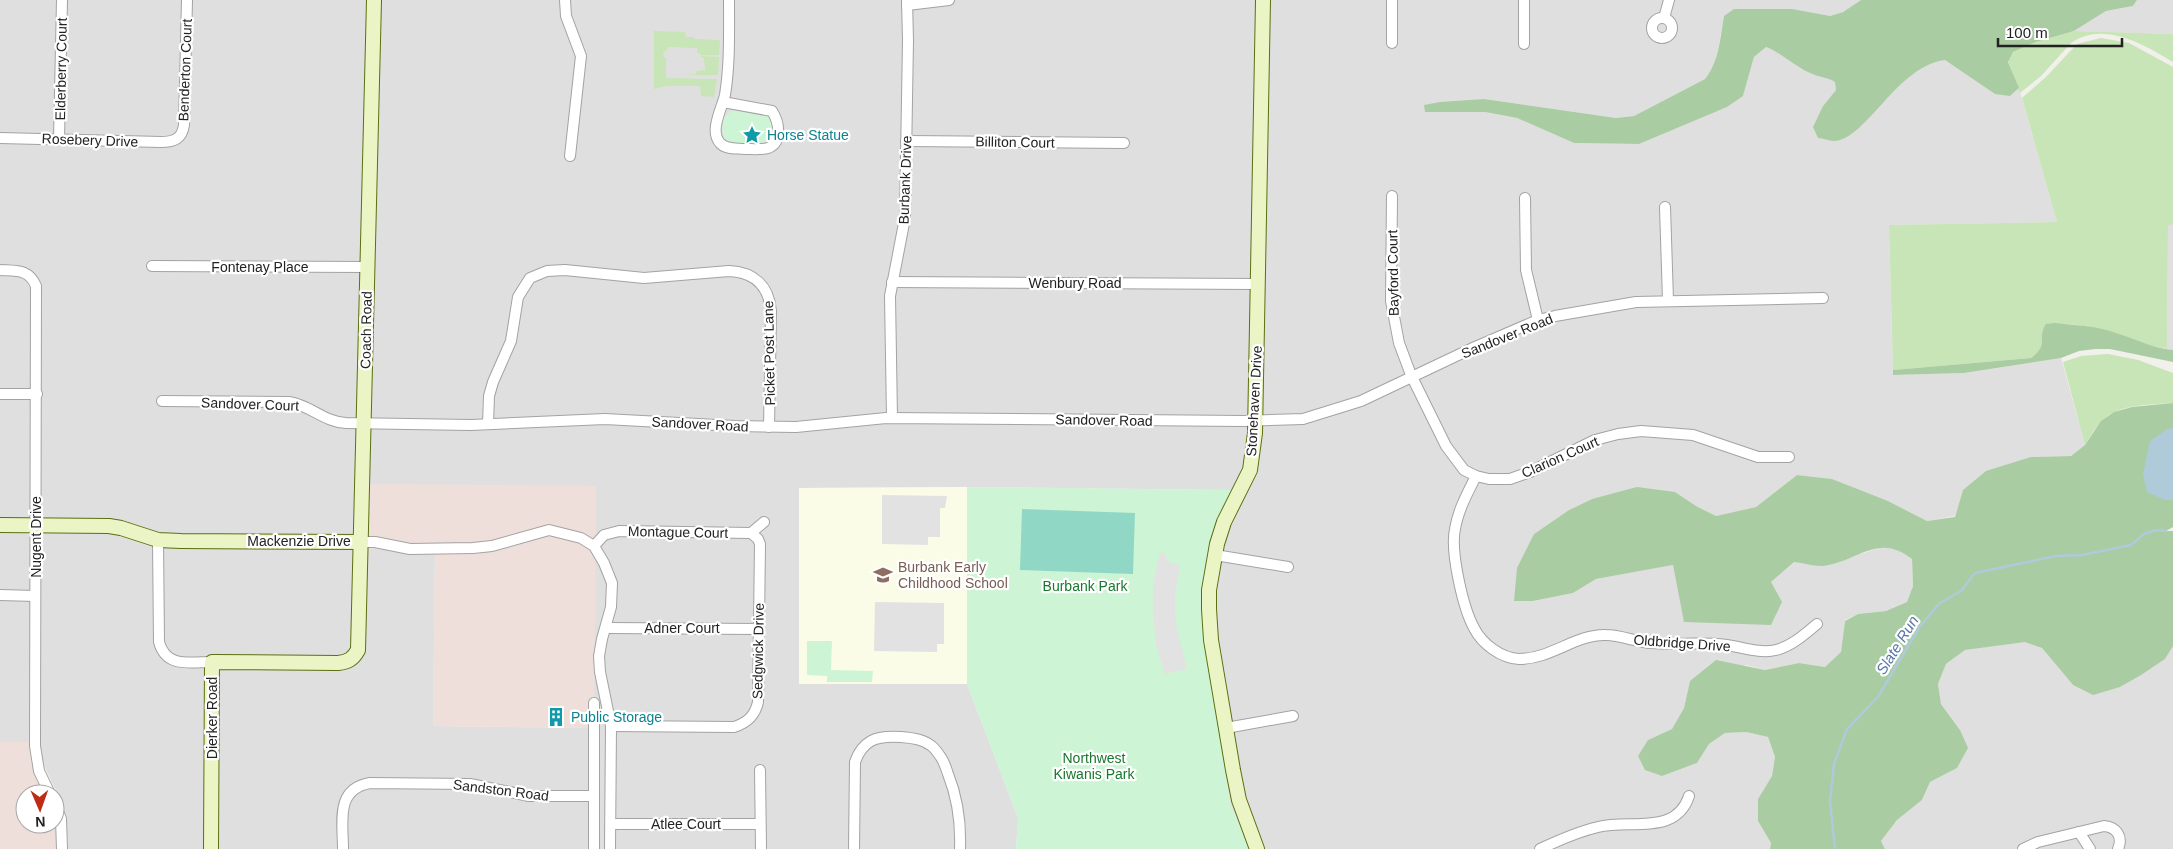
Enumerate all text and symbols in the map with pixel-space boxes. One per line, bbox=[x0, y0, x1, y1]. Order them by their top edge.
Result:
scale bar bbox=[1998, 15, 2122, 47]
street label: Elderberry Court bbox=[52, 17, 70, 120]
street label: Benderton Court bbox=[175, 18, 195, 122]
text: 100 m bbox=[2006, 24, 2048, 41]
place icon: Horse Statue bbox=[741, 124, 763, 146]
place label: Horse Statue bbox=[767, 127, 849, 143]
street label: Rosebery Drive bbox=[42, 130, 139, 150]
street label: Billiton Court bbox=[975, 133, 1055, 151]
street label: Burbank Drive bbox=[895, 135, 915, 225]
street label: Bayford Court bbox=[1384, 230, 1402, 316]
street label: Fontenay Place bbox=[211, 259, 309, 275]
street label: Wenbury Road bbox=[1028, 275, 1122, 291]
street label: Coach Road bbox=[357, 291, 375, 369]
street label: Picket Post Lane bbox=[760, 300, 778, 406]
street label: Sandover Road bbox=[1459, 310, 1555, 362]
street label: Stonehaven Drive bbox=[1243, 345, 1265, 457]
street label: Sandover Court bbox=[201, 394, 299, 414]
street label: Sandover Road bbox=[1055, 411, 1153, 429]
street label: Sandover Road bbox=[651, 413, 749, 435]
street label: Clarion Court bbox=[1519, 433, 1601, 481]
street label: Nugent Drive bbox=[28, 496, 44, 578]
street label: Montague Court bbox=[628, 523, 728, 541]
street label: Mackenzie Drive bbox=[247, 533, 351, 549]
place label: Burbank Early Childhood School bbox=[898, 559, 1008, 591]
school or university icon: Burbank Early Childhood School bbox=[872, 564, 894, 586]
park label: Burbank Park bbox=[1043, 578, 1128, 594]
street label: Sedgwick Drive bbox=[749, 602, 767, 699]
water label: Slate Run bbox=[1872, 613, 1922, 677]
street label: Adner Court bbox=[644, 620, 720, 636]
street label: Oldbridge Drive bbox=[1633, 632, 1731, 654]
street label: Dierker Road bbox=[204, 677, 220, 759]
building icon: Public Storage bbox=[545, 706, 567, 728]
place label: Public Storage bbox=[571, 709, 662, 725]
park label: Northwest Kiwanis Park bbox=[1054, 750, 1135, 782]
street label: Sandston Road bbox=[452, 776, 550, 804]
north arrow bbox=[15, 784, 65, 834]
text: N bbox=[35, 814, 46, 830]
street label: Atlee Court bbox=[651, 816, 721, 832]

